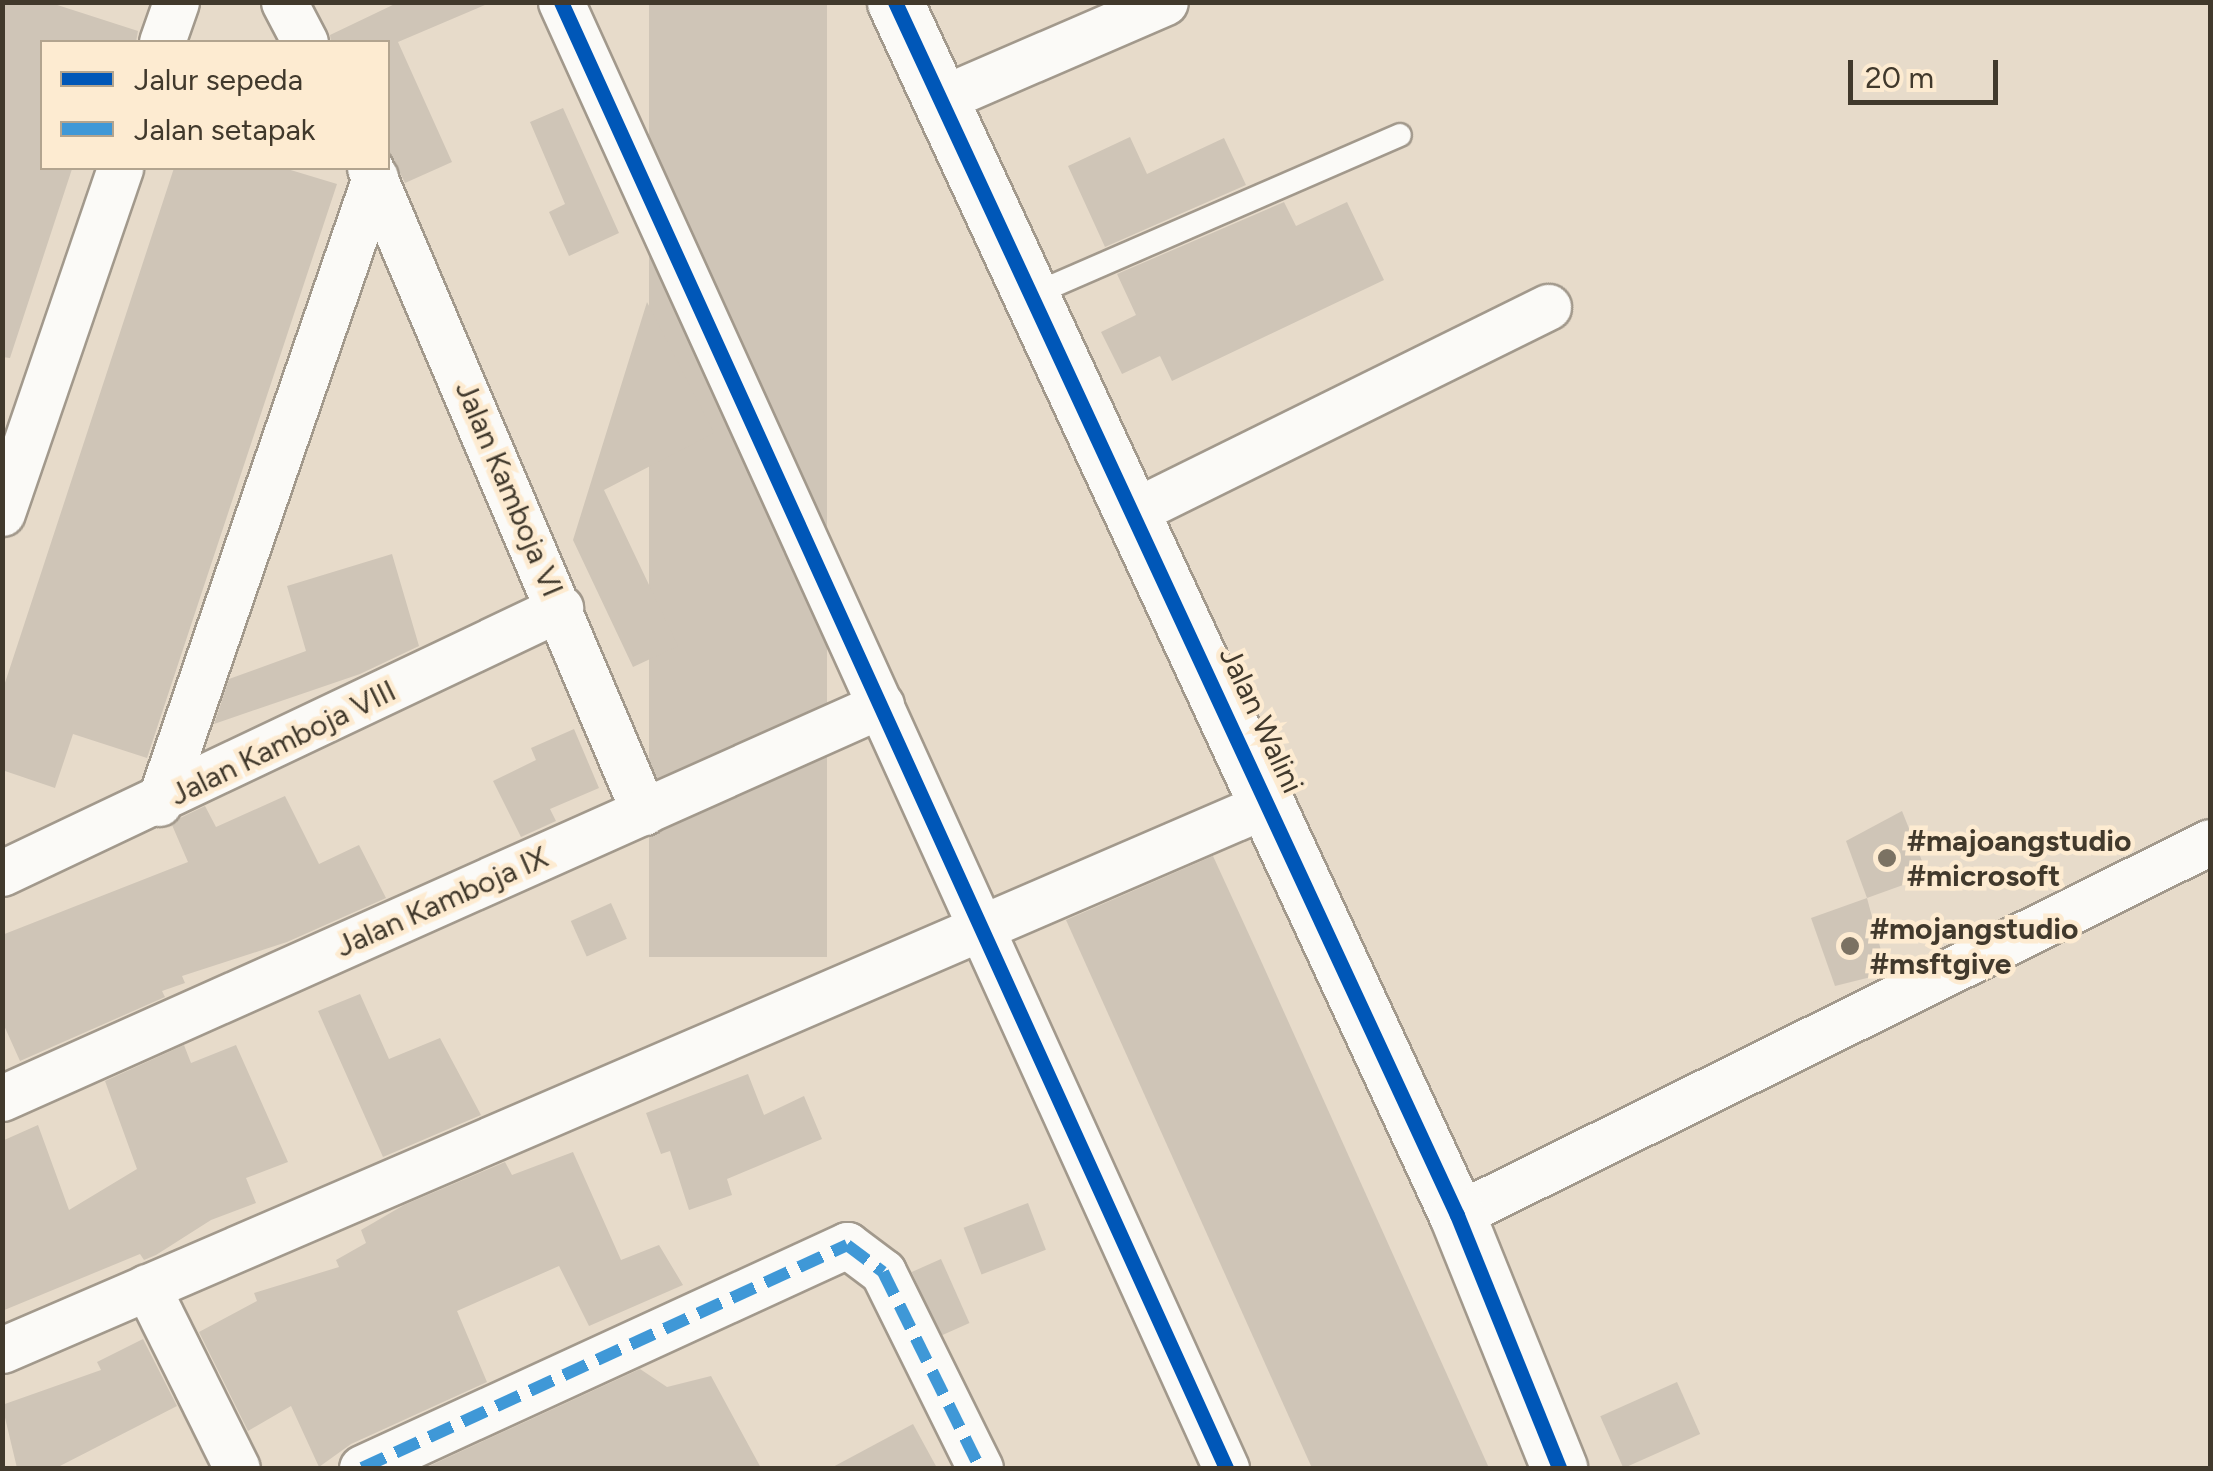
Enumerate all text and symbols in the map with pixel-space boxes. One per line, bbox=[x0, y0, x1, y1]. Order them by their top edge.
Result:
legend bbox=[40, 40, 390, 170]
scale bar bbox=[1853, 40, 2003, 102]
text: 20 m bbox=[1865, 59, 1934, 96]
text: Jalur sepeda bbox=[134, 61, 303, 98]
text: Jalan setapak bbox=[134, 111, 315, 148]
street label: Jalan Kamboja VI bbox=[447, 376, 571, 602]
street label: Jalan Walini bbox=[1212, 641, 1310, 799]
street label: Jalan Kamboja VIII bbox=[164, 673, 402, 813]
place label: #majoangstudio #microsoft bbox=[1907, 823, 2132, 894]
street label: Jalan Kamboja IX bbox=[331, 839, 553, 965]
marker: #majoangstudio #microsoft bbox=[1876, 847, 1898, 869]
place label: #mojangstudio #msftgive bbox=[1870, 911, 2079, 982]
marker: #mojangstudio #msftgive bbox=[1839, 935, 1861, 957]

